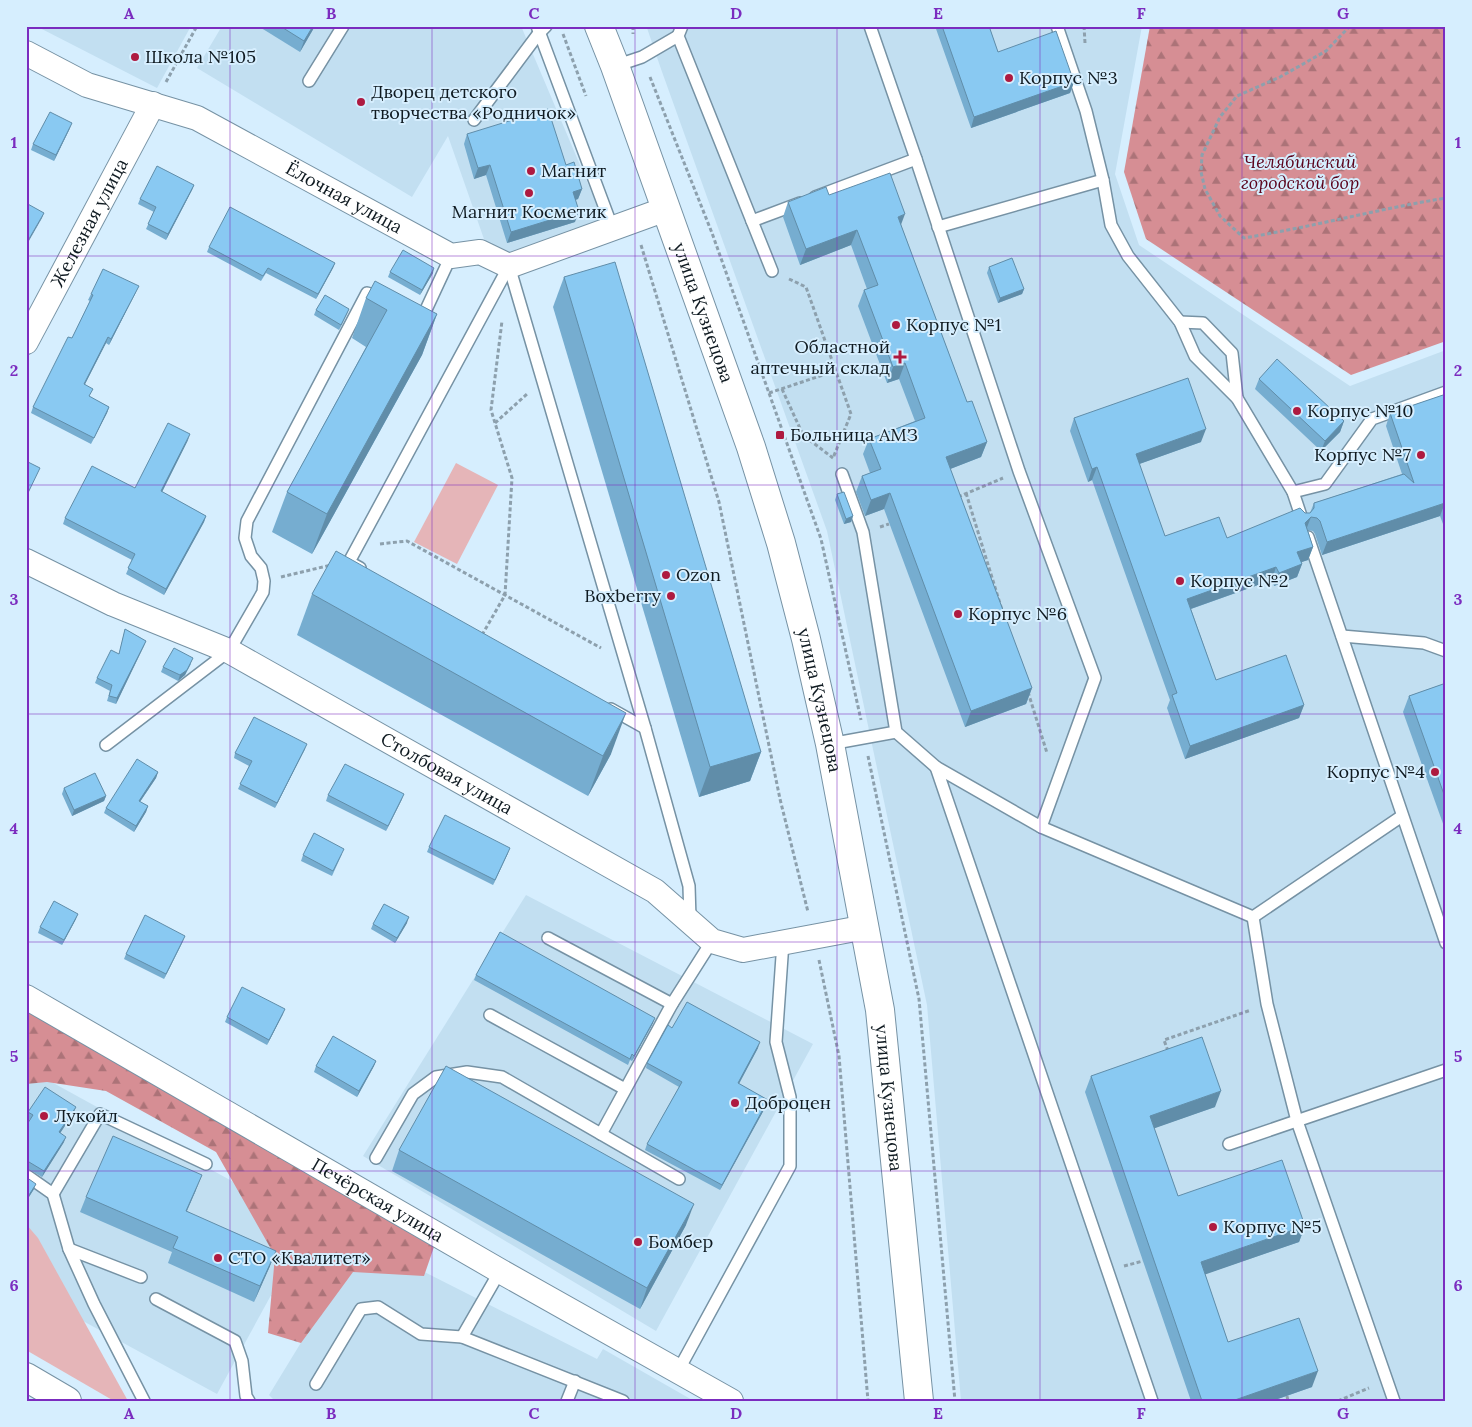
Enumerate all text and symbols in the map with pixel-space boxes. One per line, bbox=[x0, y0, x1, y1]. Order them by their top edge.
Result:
text: A bbox=[124, 3, 135, 23]
text: B bbox=[326, 3, 337, 23]
text: C bbox=[528, 3, 540, 23]
text: D bbox=[730, 3, 742, 23]
text: E bbox=[933, 3, 943, 23]
text: F bbox=[1136, 3, 1146, 23]
text: G bbox=[1337, 3, 1349, 23]
place label: Школа №105 bbox=[145, 45, 256, 68]
marker: Школа №105 bbox=[129, 51, 141, 63]
place label: Корпус №3 bbox=[1019, 66, 1118, 89]
marker: Корпус №3 bbox=[1003, 72, 1015, 84]
place label: Дворец детского творчества «Родничок» bbox=[371, 80, 576, 124]
marker: Дворец детского творчества «Родничок» bbox=[355, 96, 367, 108]
text: 1 bbox=[11, 132, 17, 152]
text: 1 bbox=[1455, 132, 1461, 152]
park label: Челябинский городской бор bbox=[1241, 150, 1359, 194]
street label: Железная улица bbox=[45, 154, 133, 291]
street label: Ёлочная улица bbox=[282, 156, 407, 238]
place label: Магнит bbox=[541, 159, 606, 182]
marker: Магнит bbox=[525, 165, 537, 177]
marker: Магнит Косметик bbox=[523, 187, 535, 199]
place label: Магнит Косметик bbox=[452, 200, 607, 223]
street label: улица Кузнецова bbox=[668, 239, 739, 386]
place label: Корпус №1 bbox=[906, 313, 1001, 336]
marker: Корпус №1 bbox=[890, 319, 902, 331]
place label: Областной аптечный склад bbox=[751, 335, 890, 379]
marker: Областной аптечный склад bbox=[894, 351, 906, 363]
text: 2 bbox=[10, 360, 18, 380]
text: 2 bbox=[1454, 360, 1462, 380]
place label: Корпус №10 bbox=[1307, 399, 1413, 422]
marker: Корпус №10 bbox=[1291, 405, 1303, 417]
place label: Больница АМЗ bbox=[790, 423, 918, 446]
marker: Больница АМЗ bbox=[774, 429, 786, 441]
place label: Корпус №7 bbox=[1314, 443, 1411, 466]
marker: Корпус №7 bbox=[1415, 449, 1427, 461]
place label: Ozon bbox=[676, 563, 721, 586]
marker: Ozon bbox=[660, 569, 672, 581]
place label: Корпус №2 bbox=[1190, 569, 1288, 592]
marker: Корпус №2 bbox=[1174, 575, 1186, 587]
place label: Boxberry bbox=[584, 584, 661, 607]
text: 3 bbox=[10, 589, 19, 609]
text: 3 bbox=[1454, 589, 1463, 609]
marker: Boxberry bbox=[665, 590, 677, 602]
place label: Корпус №6 bbox=[968, 602, 1067, 625]
marker: Корпус №6 bbox=[952, 608, 964, 620]
street label: улица Кузнецова bbox=[793, 625, 847, 774]
street label: Столбовая улица bbox=[377, 727, 517, 820]
place label: Корпус №4 bbox=[1327, 760, 1425, 783]
marker: Корпус №4 bbox=[1429, 766, 1441, 778]
text: 4 bbox=[10, 818, 19, 838]
text: 4 bbox=[1454, 818, 1463, 838]
street label: улица Кузнецова bbox=[870, 1023, 908, 1172]
text: 5 bbox=[10, 1046, 19, 1066]
text: 5 bbox=[1454, 1046, 1463, 1066]
place label: Доброцен bbox=[745, 1091, 831, 1114]
marker: Доброцен bbox=[729, 1097, 741, 1109]
place label: Лукойл bbox=[54, 1104, 118, 1127]
marker: Лукойл bbox=[38, 1110, 50, 1122]
street label: Печёрская улица bbox=[308, 1153, 448, 1247]
place label: Корпус №5 bbox=[1223, 1215, 1322, 1238]
marker: Корпус №5 bbox=[1207, 1221, 1219, 1233]
place label: Бомбер bbox=[648, 1230, 713, 1253]
marker: Бомбер bbox=[632, 1236, 644, 1248]
place label: СТО «Квалитет» bbox=[228, 1246, 371, 1269]
marker: СТО «Квалитет» bbox=[212, 1252, 224, 1264]
text: 6 bbox=[9, 1275, 19, 1295]
text: 6 bbox=[1453, 1275, 1463, 1295]
text: A bbox=[124, 1403, 135, 1423]
text: B bbox=[326, 1403, 337, 1423]
text: C bbox=[528, 1403, 540, 1423]
text: D bbox=[730, 1403, 742, 1423]
text: E bbox=[933, 1403, 943, 1423]
text: F bbox=[1136, 1403, 1146, 1423]
text: G bbox=[1337, 1403, 1349, 1423]

